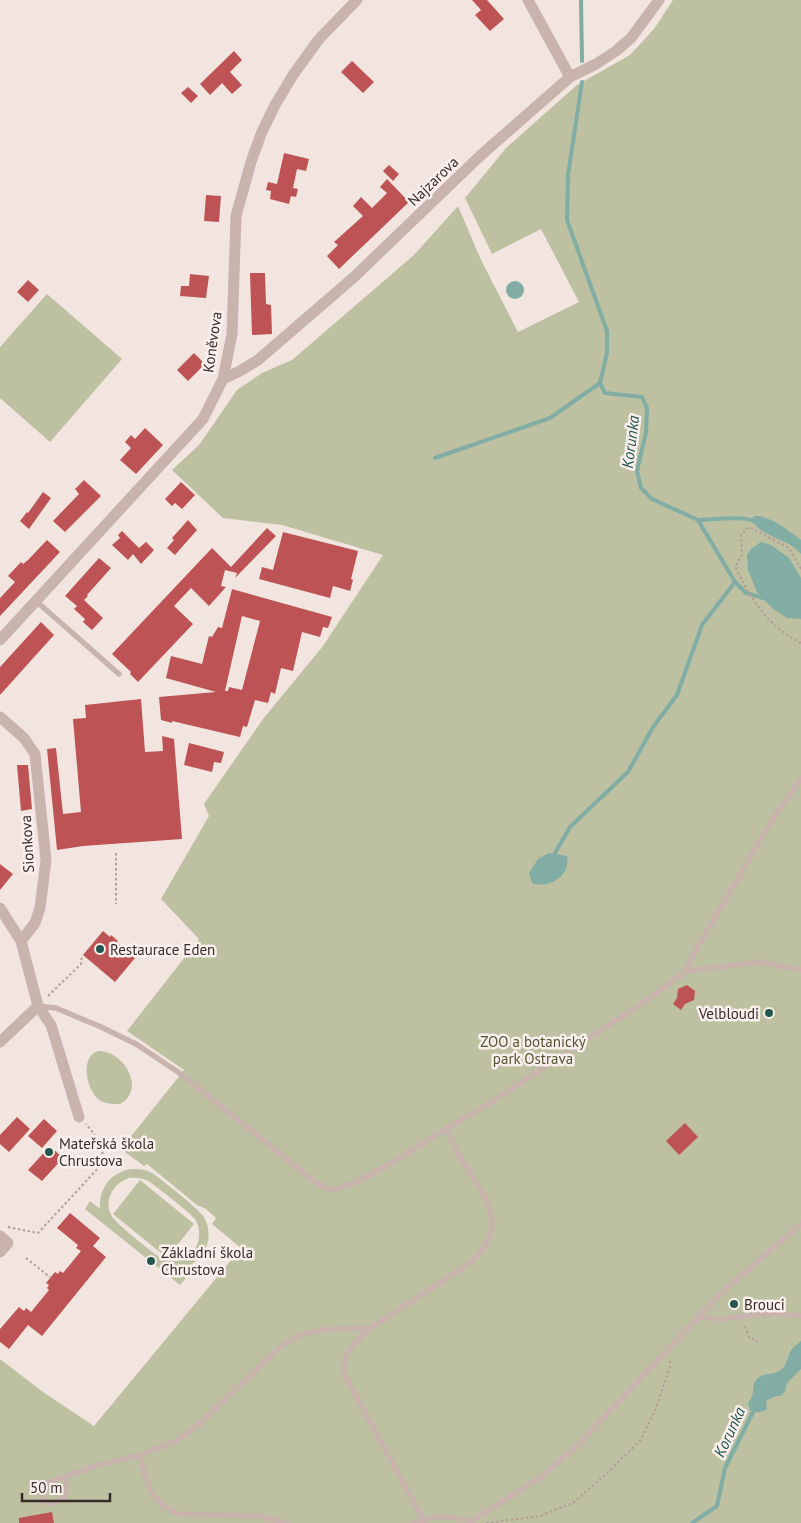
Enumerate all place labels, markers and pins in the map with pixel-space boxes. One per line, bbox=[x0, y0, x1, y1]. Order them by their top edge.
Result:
place label: Restaurace Eden bbox=[110, 940, 215, 959]
marker: Restaurace Eden bbox=[94, 943, 106, 955]
place label: Velbloudi bbox=[698, 1004, 759, 1023]
marker: Velbloudi bbox=[763, 1007, 775, 1019]
place label: Mateřská škola Chrustova bbox=[59, 1134, 154, 1170]
marker: Mateřská škola Chrustova bbox=[43, 1146, 55, 1158]
place label: Základní škola Chrustova bbox=[161, 1243, 253, 1279]
marker: Základní škola Chrustova bbox=[145, 1255, 157, 1267]
place label: Brouci bbox=[744, 1295, 785, 1314]
marker: Brouci bbox=[728, 1298, 740, 1310]

